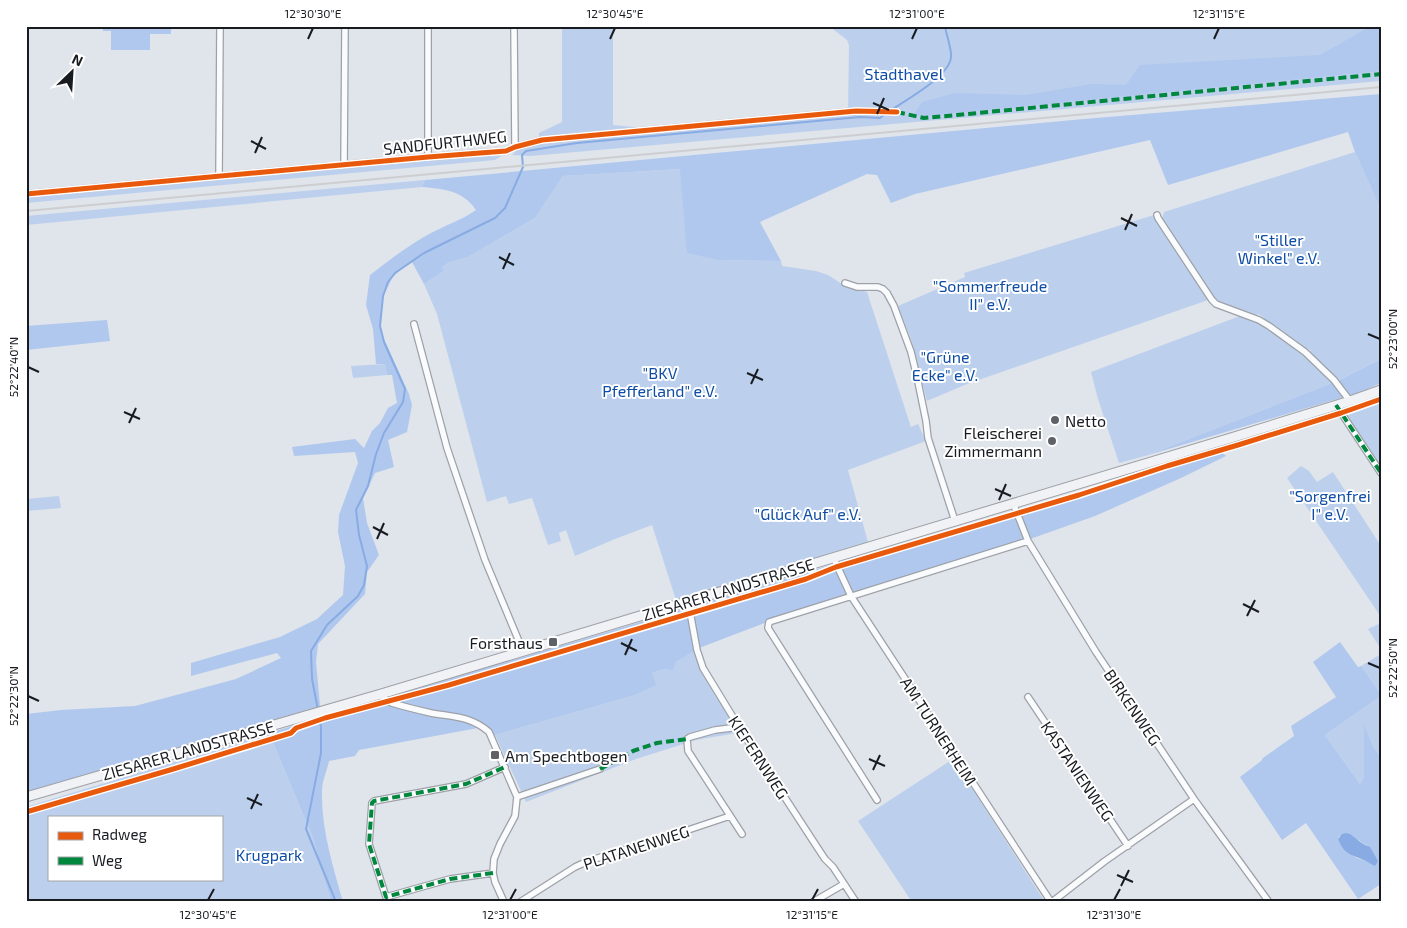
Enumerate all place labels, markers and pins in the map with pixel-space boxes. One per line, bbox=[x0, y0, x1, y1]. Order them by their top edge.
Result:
place label: Netto bbox=[1065, 411, 1106, 430]
marker: Netto bbox=[1049, 414, 1061, 426]
place label: Fleischerei Zimmermann bbox=[945, 423, 1042, 460]
marker: Fleischerei Zimmermann bbox=[1046, 435, 1058, 447]
place label: Forsthaus bbox=[470, 633, 543, 652]
marker: Forsthaus bbox=[547, 636, 559, 648]
place label: Am Spechtbogen bbox=[505, 746, 628, 765]
marker: Am Spechtbogen bbox=[489, 749, 501, 761]

